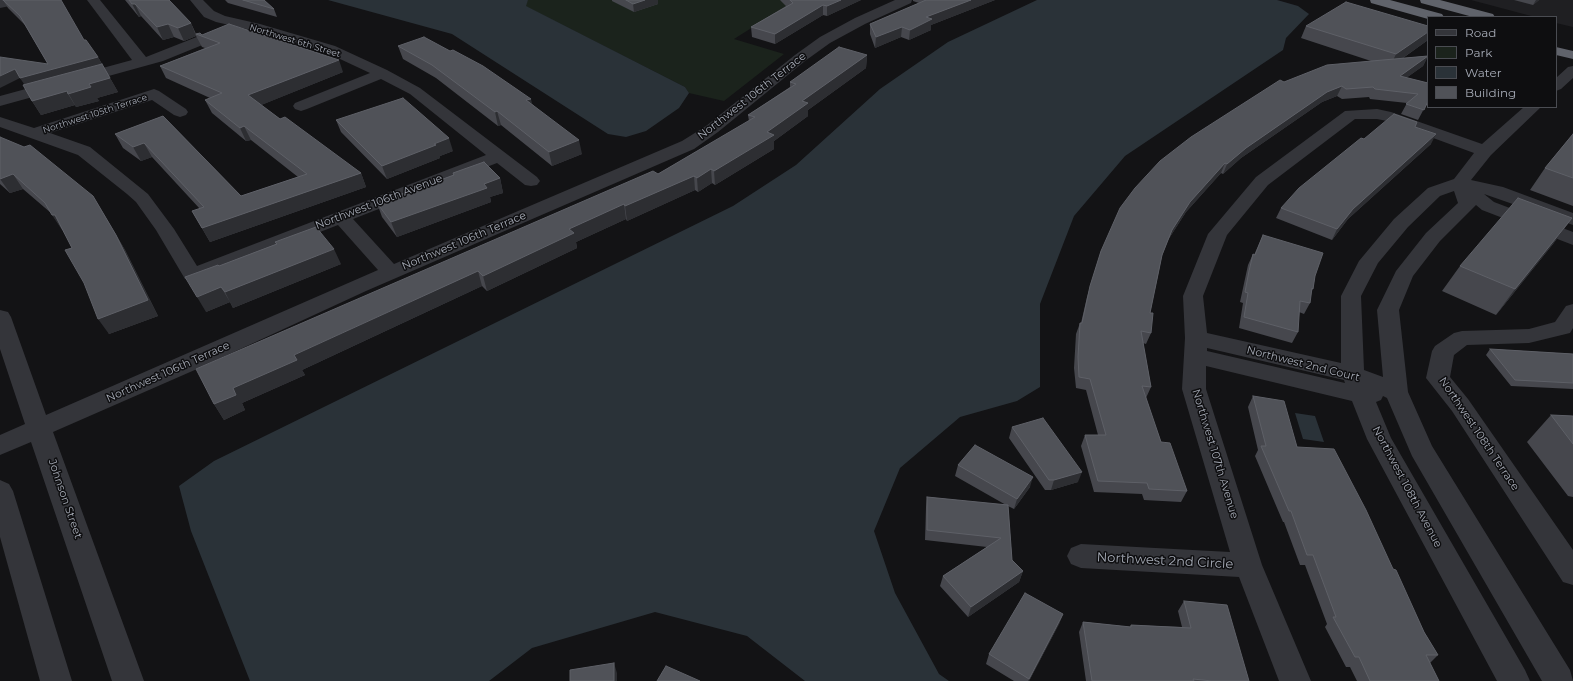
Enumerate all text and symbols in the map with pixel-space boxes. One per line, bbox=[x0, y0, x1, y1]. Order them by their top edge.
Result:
legend bbox=[1427, 16, 1557, 108]
street label: Northwest 6th Street bbox=[248, 22, 342, 60]
text: Road bbox=[1465, 25, 1496, 40]
text: Park bbox=[1465, 45, 1492, 60]
street label: Northwest 106th Terrace bbox=[695, 50, 809, 142]
text: Water bbox=[1465, 65, 1501, 80]
text: Building bbox=[1465, 85, 1516, 100]
street label: Northwest 105th Terrace bbox=[42, 92, 148, 136]
street label: Northwest 106th Avenue bbox=[313, 172, 445, 232]
street label: Northwest 106th Terrace bbox=[400, 209, 528, 273]
street label: Northwest 106th Terrace bbox=[104, 339, 232, 405]
street label: Northwest 2nd Court bbox=[1245, 344, 1361, 384]
street label: Northwest 108th Terrace bbox=[1436, 375, 1522, 493]
street label: Northwest 107th Avenue bbox=[1189, 388, 1241, 520]
street label: Northwest 108th Avenue bbox=[1369, 424, 1445, 550]
street label: Johnson Street bbox=[45, 458, 85, 540]
street label: Northwest 2nd Circle bbox=[1096, 550, 1234, 572]

